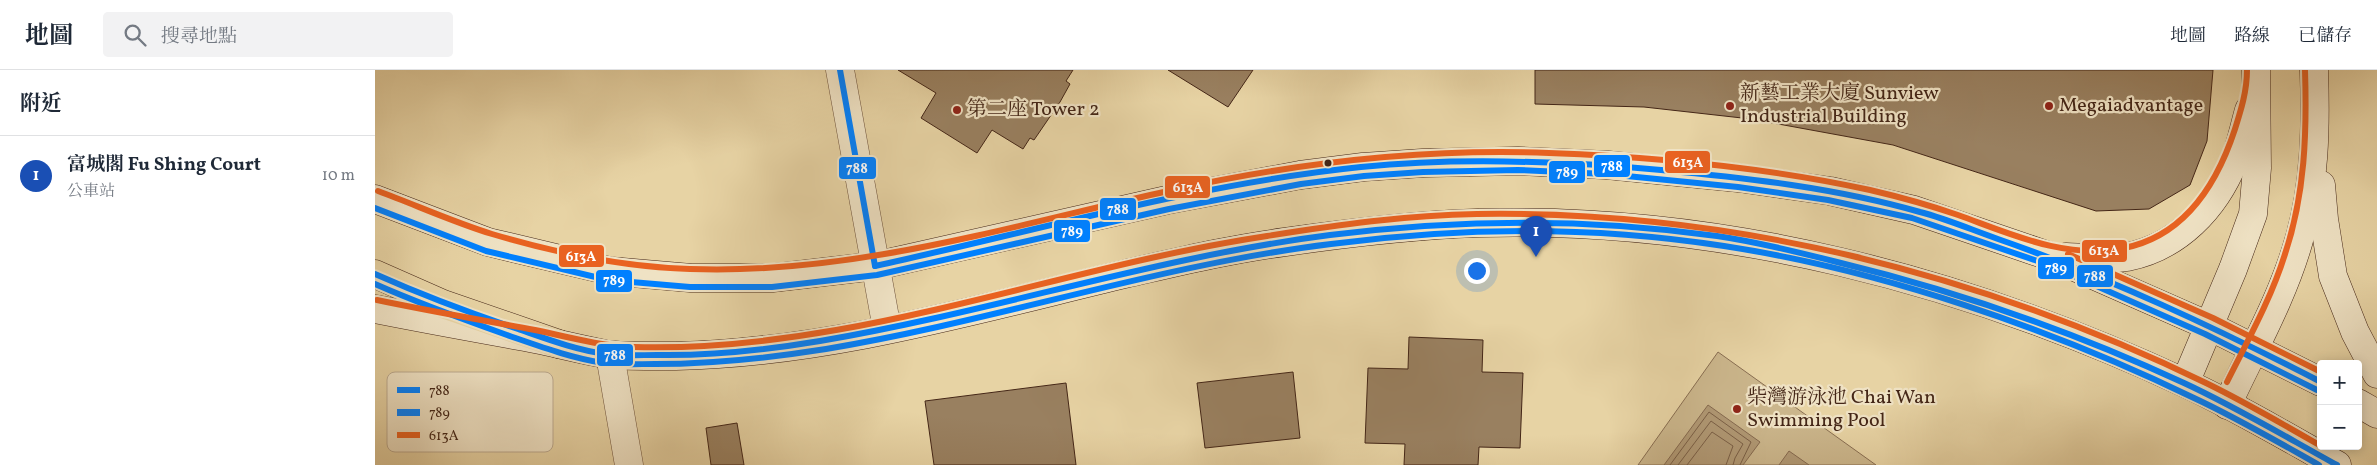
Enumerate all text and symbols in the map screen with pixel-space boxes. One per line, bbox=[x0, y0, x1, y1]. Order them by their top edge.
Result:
search box bbox=[103, 12, 453, 57]
text: 地圖 bbox=[25, 20, 73, 54]
icon: search bbox=[121, 21, 149, 49]
text: 搜尋地點 bbox=[161, 24, 237, 50]
text: 地圖 bbox=[2170, 24, 2206, 49]
text: 路線 bbox=[2234, 24, 2270, 49]
text: 已儲存 bbox=[2298, 24, 2352, 49]
place label: 新藝工業大廈 Sunview Industrial Building bbox=[1740, 80, 1939, 131]
text: 附近 bbox=[20, 90, 62, 119]
place label: Megaiadvantage bbox=[2059, 92, 2203, 120]
place label: 第二座 Tower 2 bbox=[967, 96, 1100, 124]
marker: 新藝工業大廈 Sunview Industrial Building bbox=[1724, 100, 1736, 112]
marker: Megaiadvantage bbox=[2043, 100, 2055, 112]
marker: 第二座 Tower 2 bbox=[951, 104, 963, 116]
line badge: 613A bbox=[1664, 150, 1711, 174]
text: 富城閣 Fu Shing Court bbox=[67, 152, 261, 178]
line badge: 788 bbox=[1593, 154, 1631, 178]
text: 613A bbox=[1673, 154, 1703, 173]
line badge: 788 bbox=[838, 156, 877, 180]
unlabelled marker bbox=[1323, 158, 1333, 168]
text: 788 bbox=[1601, 158, 1623, 177]
text: 788 bbox=[846, 160, 868, 179]
line badge: 789 bbox=[1548, 160, 1586, 184]
text: 789 bbox=[1556, 164, 1578, 183]
text: 1 bbox=[33, 165, 39, 187]
text: 10 m bbox=[322, 165, 355, 187]
line badge: 613A bbox=[1164, 175, 1211, 199]
text: 613A bbox=[1173, 179, 1203, 198]
text: 公車站 bbox=[67, 181, 115, 203]
line badge: 788 bbox=[1099, 197, 1137, 221]
text: 788 bbox=[1107, 201, 1129, 220]
pin: 1 bbox=[1520, 216, 1552, 257]
line badge: 789 bbox=[1053, 219, 1091, 243]
text: 789 bbox=[1061, 223, 1083, 242]
line badge: 613A bbox=[2081, 239, 2128, 263]
text: 613A bbox=[2089, 242, 2119, 261]
line badge: 613A bbox=[558, 244, 605, 268]
text: 613A bbox=[566, 248, 596, 267]
line badge: 789 bbox=[2037, 256, 2075, 280]
your location bbox=[1464, 258, 1490, 284]
text: 789 bbox=[2045, 260, 2067, 279]
line badge: 788 bbox=[2076, 264, 2114, 288]
text: 788 bbox=[2084, 268, 2106, 287]
line badge: 789 bbox=[595, 269, 633, 293]
text: 789 bbox=[603, 272, 625, 291]
line badge: 788 bbox=[596, 343, 634, 367]
text: 788 bbox=[604, 347, 626, 366]
map controls bbox=[2317, 360, 2362, 450]
button: + bbox=[2317, 360, 2362, 405]
legend bbox=[387, 372, 553, 452]
text: 788 bbox=[429, 382, 450, 401]
place label: 柴灣游泳池 Chai Wan Swimming Pool bbox=[1747, 384, 1936, 435]
marker: 柴灣游泳池 Chai Wan Swimming Pool bbox=[1731, 403, 1743, 415]
text: 789 bbox=[429, 404, 450, 423]
button: − bbox=[2317, 405, 2362, 450]
text: 613A bbox=[429, 427, 459, 446]

